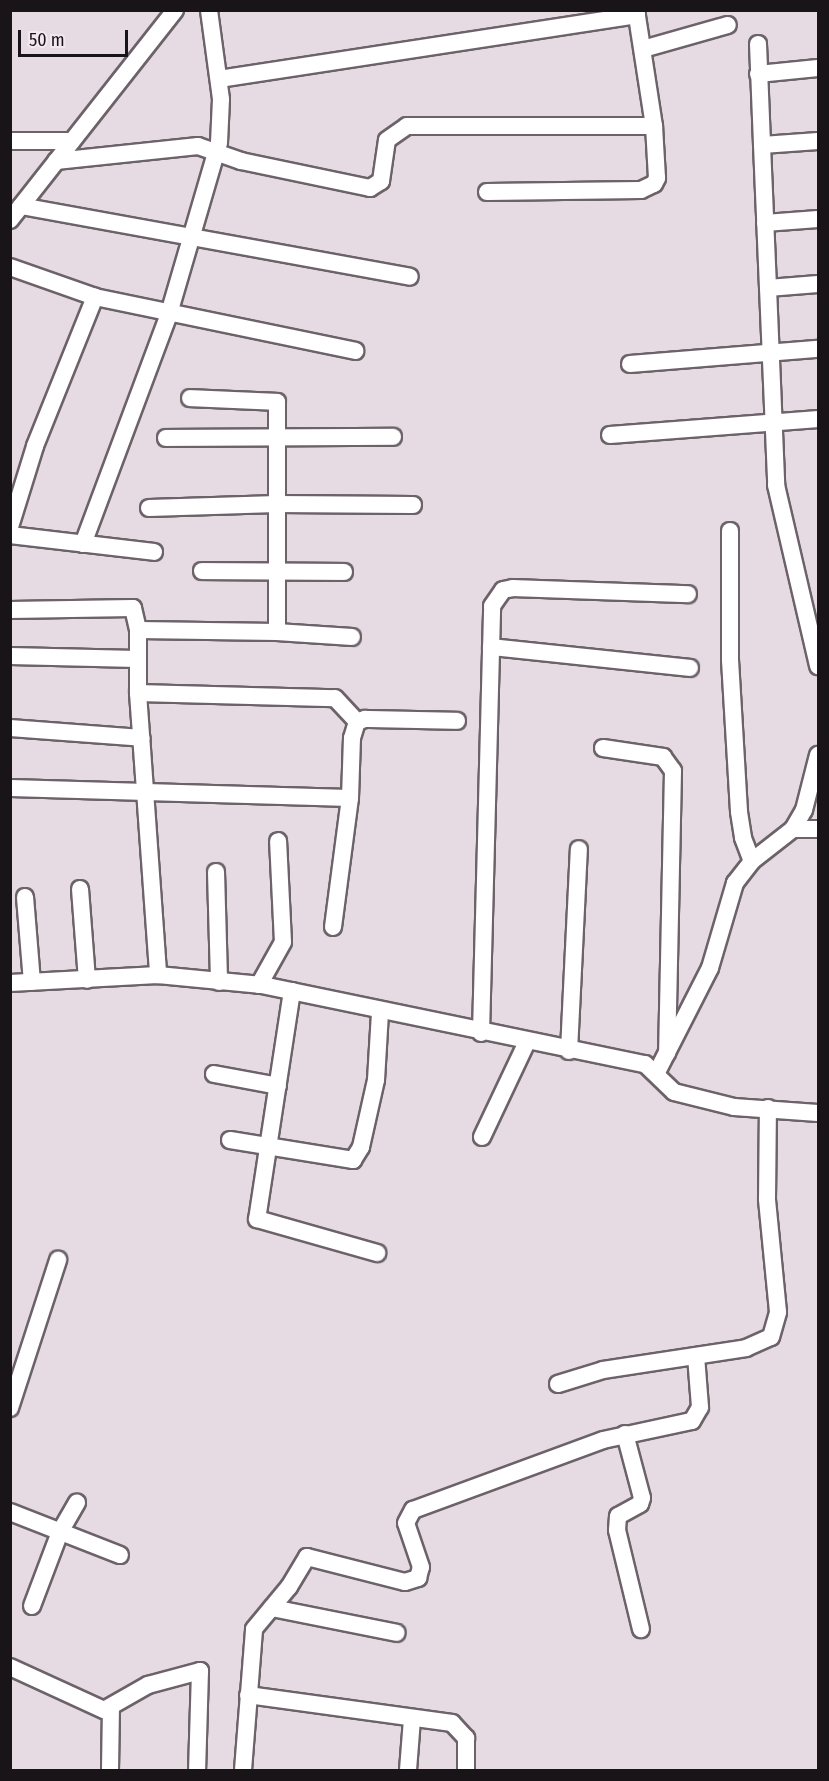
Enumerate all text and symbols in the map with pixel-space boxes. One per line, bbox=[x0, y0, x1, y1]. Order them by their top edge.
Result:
scale bar bbox=[21, 18, 130, 56]
text: 50 m bbox=[29, 29, 65, 51]

